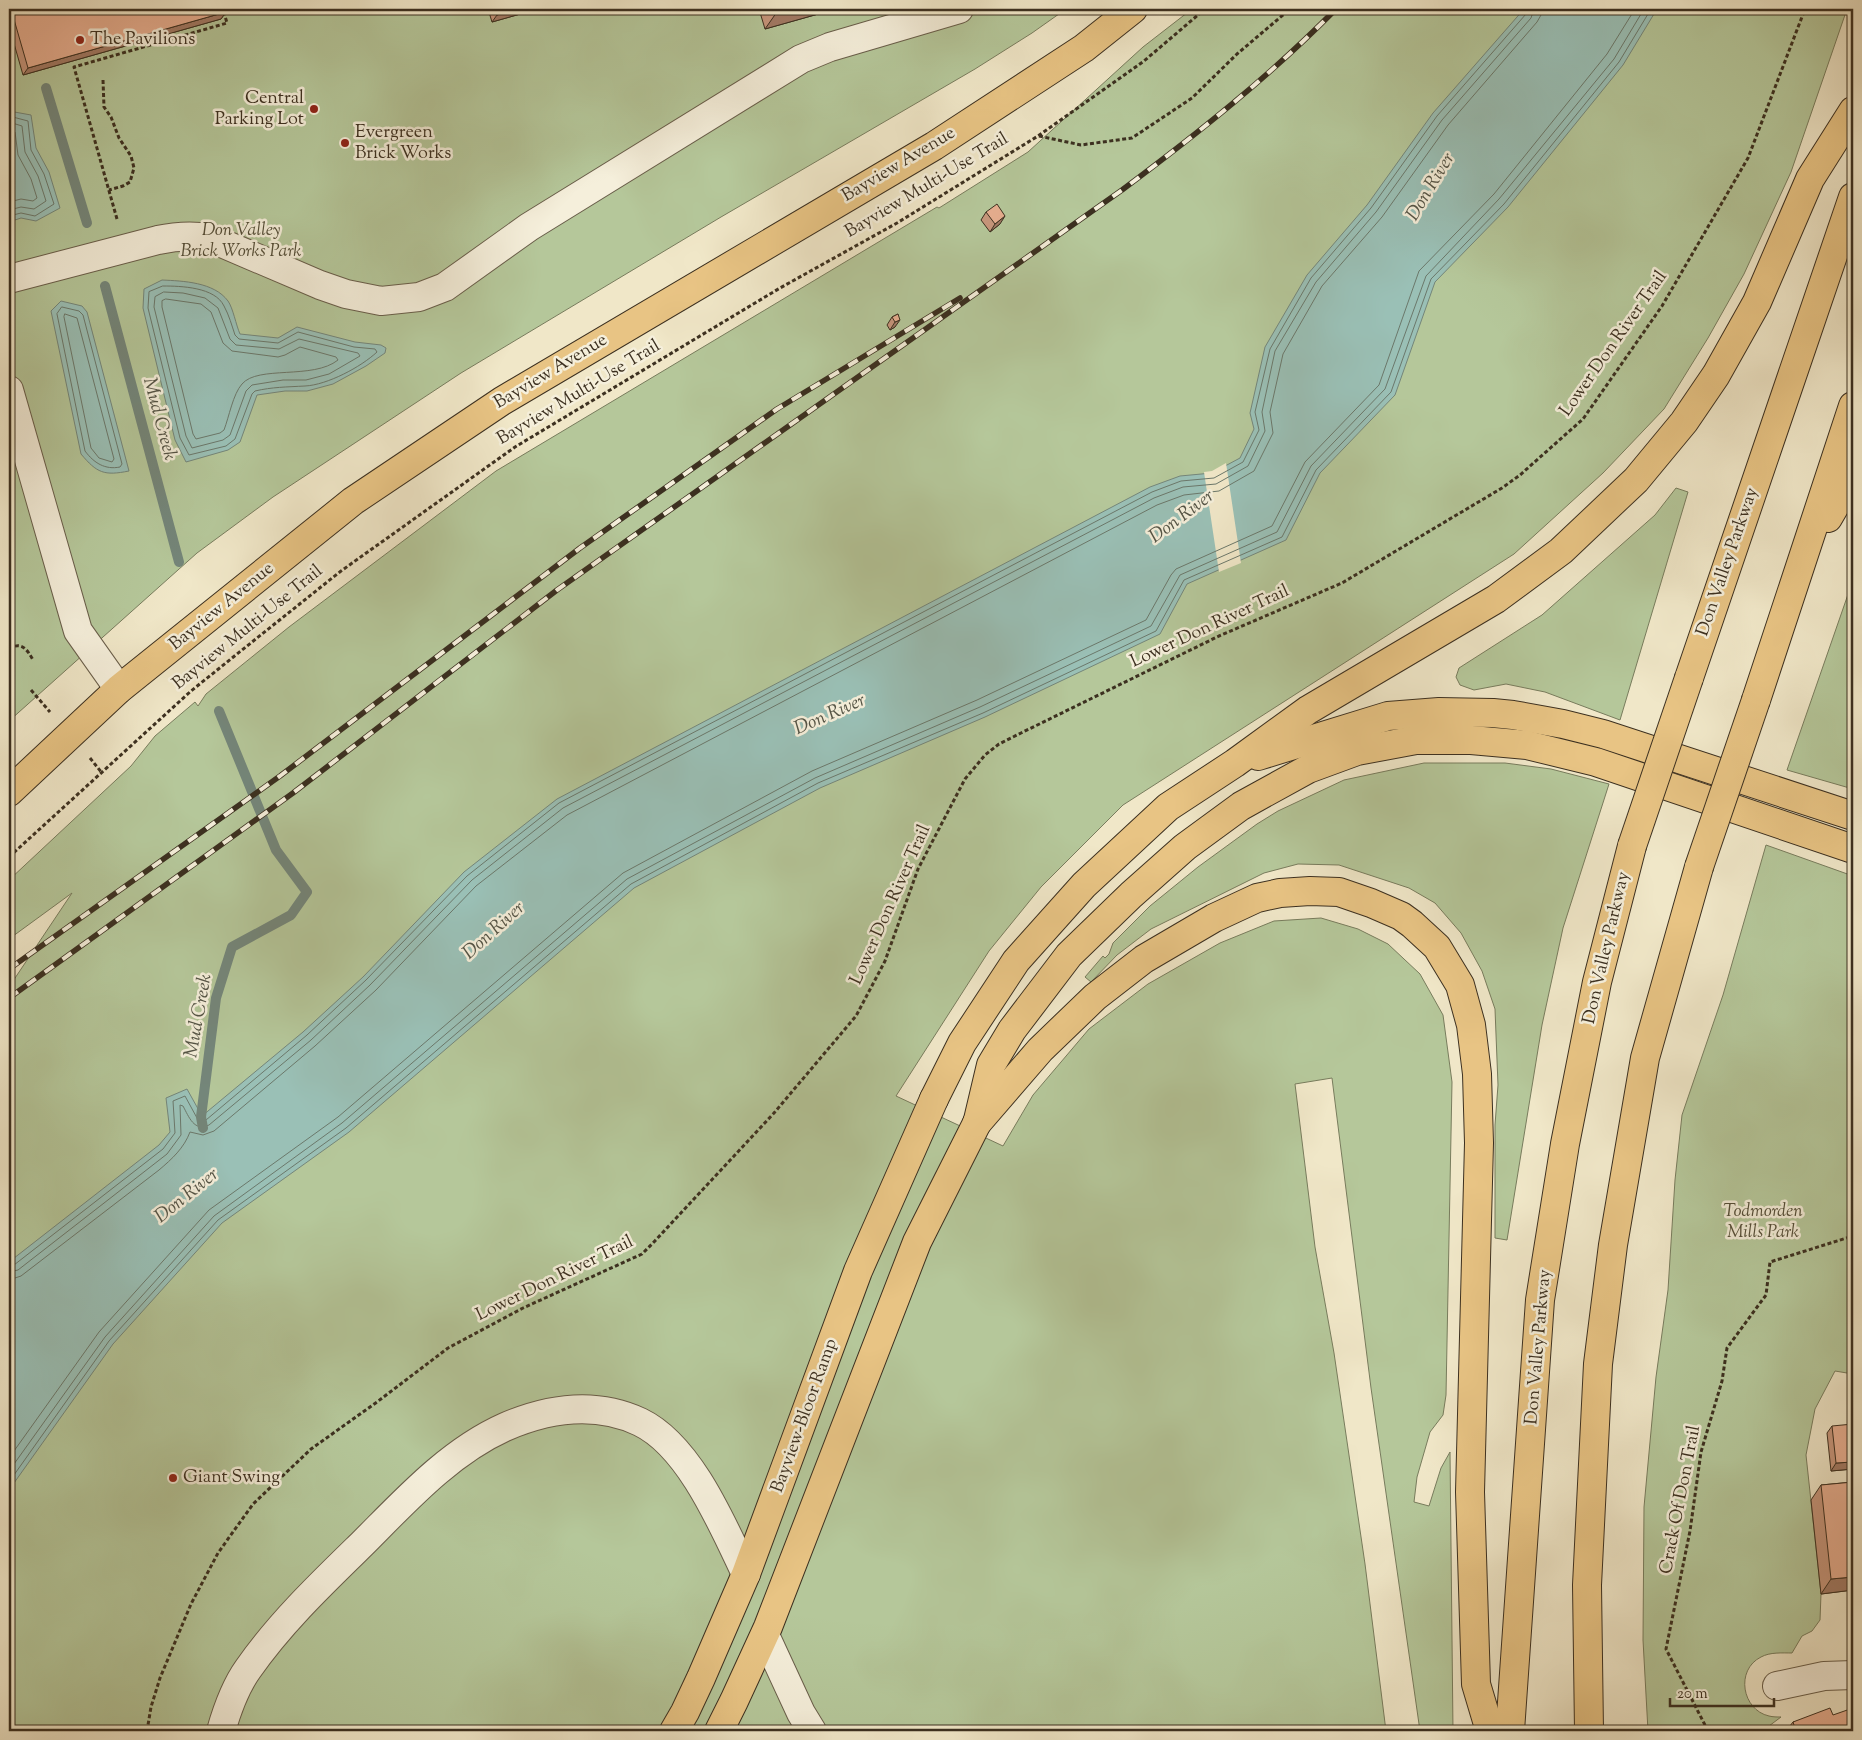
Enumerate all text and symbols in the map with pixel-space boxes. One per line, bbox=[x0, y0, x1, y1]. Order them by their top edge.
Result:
place label: The Pavilions bbox=[90, 27, 195, 53]
marker: The Pavilions bbox=[74, 34, 86, 46]
place label: Central Parking Lot bbox=[215, 86, 304, 133]
marker: Central Parking Lot bbox=[308, 103, 320, 115]
place label: Evergreen Brick Works bbox=[355, 120, 451, 167]
street label: Bayview Avenue bbox=[837, 121, 961, 209]
street label: Bayview Multi-Use Trail bbox=[840, 127, 1014, 245]
marker: Evergreen Brick Works bbox=[339, 137, 351, 149]
water label: Don River bbox=[1400, 147, 1462, 226]
park label: Don Valley Brick Works Park bbox=[181, 218, 302, 265]
street label: Lower Don River Trail bbox=[1554, 266, 1674, 422]
street label: Bayview Avenue bbox=[489, 328, 613, 416]
street label: Bayview Multi-Use Trail bbox=[492, 334, 666, 452]
water label: Mud Creek bbox=[135, 375, 183, 464]
water label: Don River bbox=[1144, 483, 1221, 551]
street label: Don Valley Parkway bbox=[1690, 484, 1766, 640]
street label: Bayview Avenue bbox=[164, 557, 280, 657]
street label: Bayview Multi-Use Trail bbox=[167, 559, 329, 697]
street label: Lower Don River Trail bbox=[1126, 579, 1294, 675]
water label: Don River bbox=[790, 687, 870, 743]
street label: Lower Don River Trail bbox=[844, 821, 938, 989]
street label: Don Valley Parkway bbox=[1577, 869, 1637, 1027]
water label: Don River bbox=[457, 895, 531, 966]
water label: Mud Creek bbox=[178, 972, 220, 1060]
water label: Don River bbox=[149, 1162, 225, 1230]
park label: Todmorden Mills Park bbox=[1723, 1199, 1803, 1246]
street label: Lower Don River Trail bbox=[472, 1229, 638, 1329]
street label: Don Valley Parkway bbox=[1519, 1268, 1559, 1426]
street label: Bayview-Bloor Ramp bbox=[765, 1335, 845, 1497]
street label: Crack Of Don Trail bbox=[1654, 1423, 1708, 1577]
place label: Giant Swing bbox=[183, 1465, 280, 1491]
marker: Giant Swing bbox=[167, 1472, 179, 1484]
scale bar bbox=[1670, 1675, 1773, 1707]
text: 20 m bbox=[1677, 1684, 1708, 1705]

